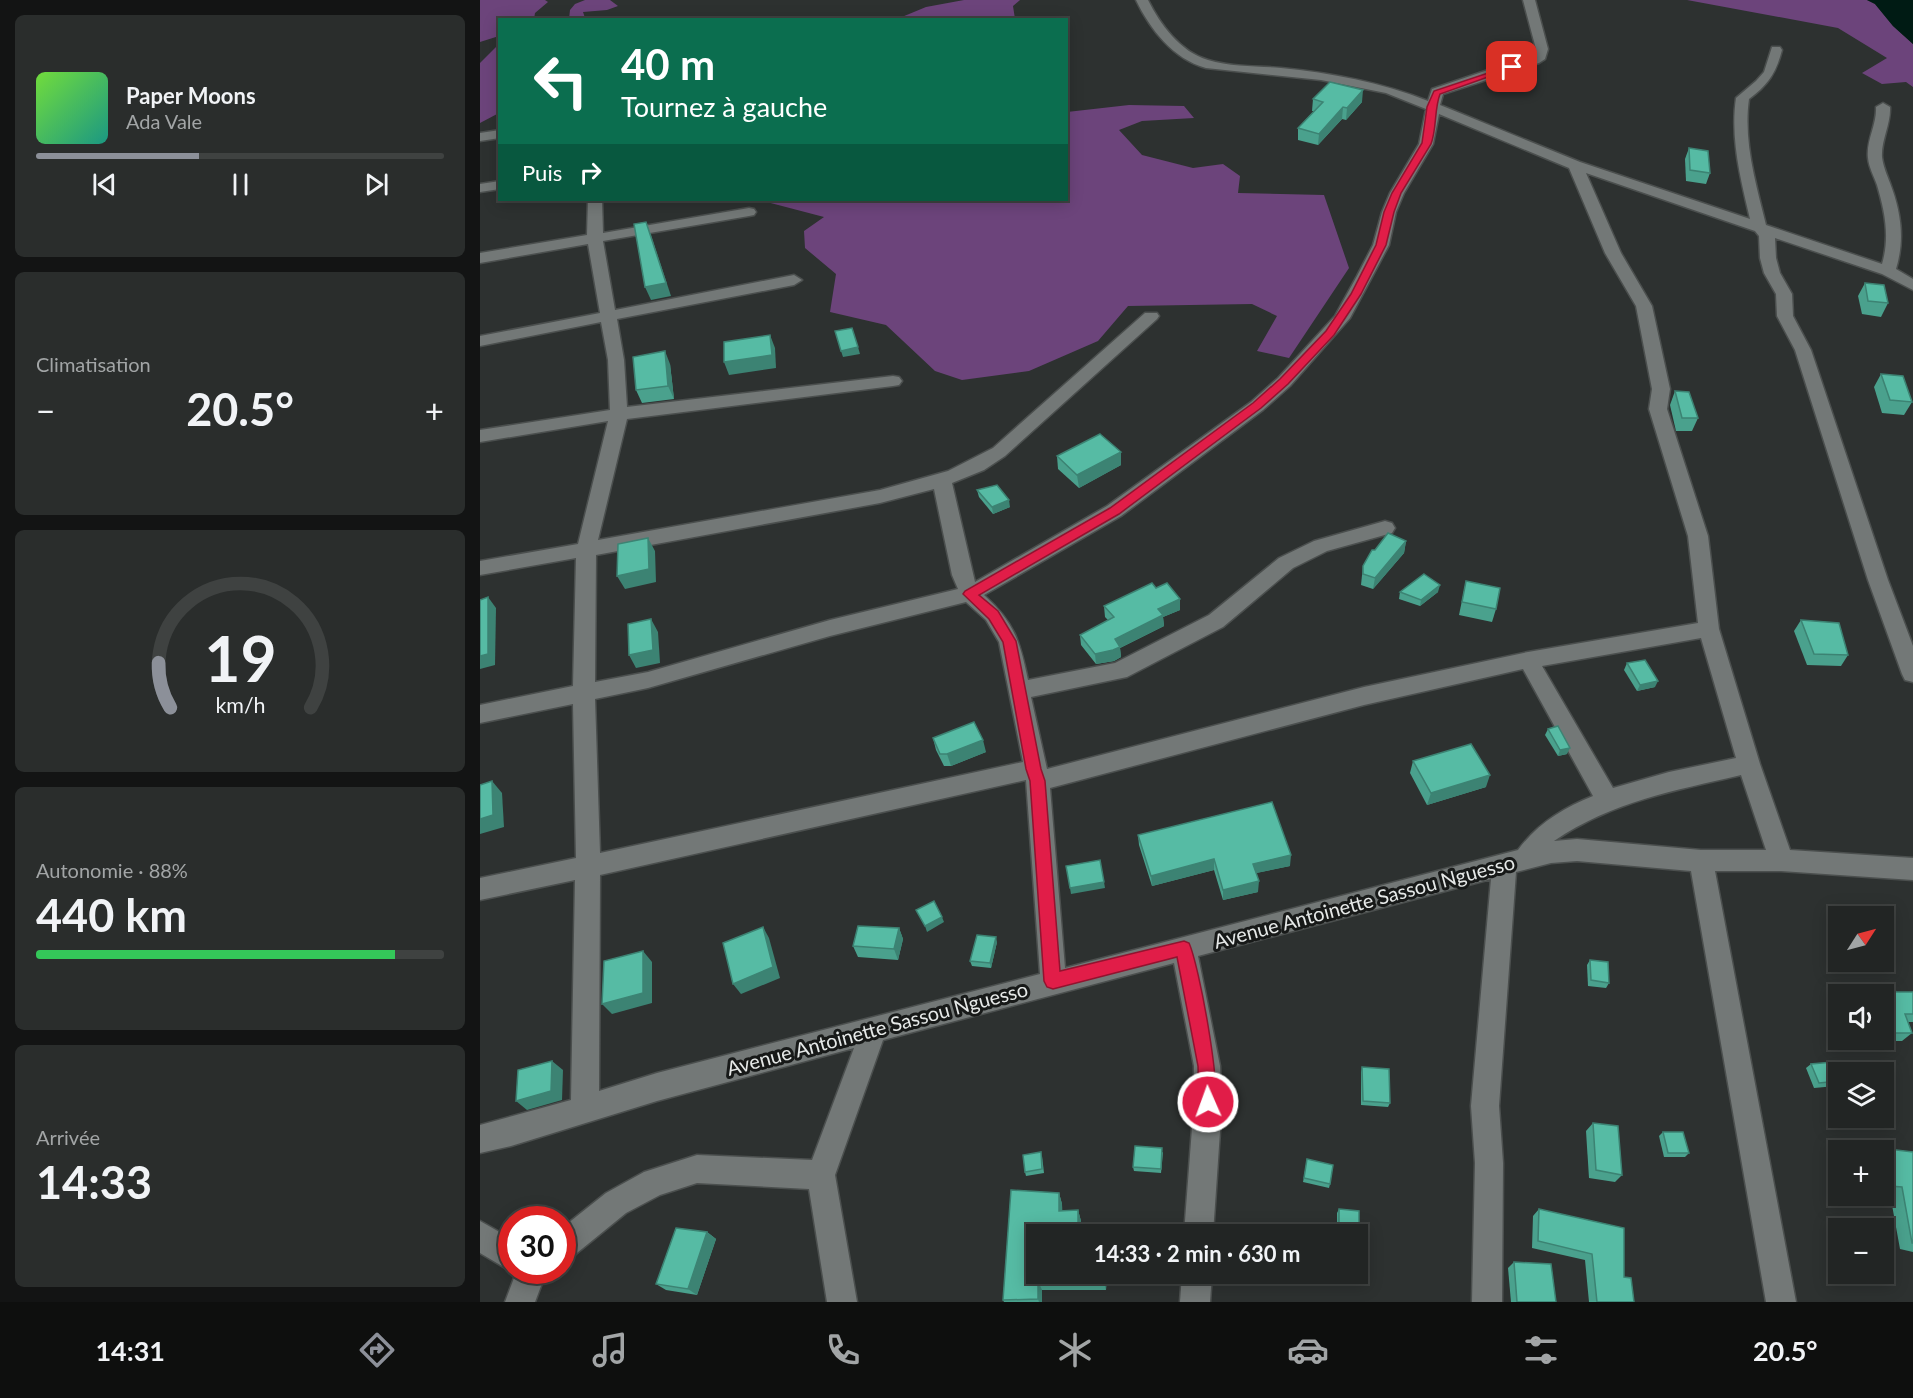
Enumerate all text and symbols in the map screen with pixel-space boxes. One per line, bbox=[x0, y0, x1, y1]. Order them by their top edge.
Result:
text: 40 m bbox=[621, 39, 715, 89]
pin bbox=[1486, 41, 1537, 92]
icon: left bbox=[522, 42, 600, 120]
icon: arrive bbox=[1495, 50, 1528, 83]
text: Paper Moons bbox=[126, 82, 256, 109]
text: Tournez à gauche bbox=[621, 90, 827, 123]
text: Ada Vale bbox=[126, 109, 202, 133]
icon: right bbox=[574, 156, 607, 189]
text: Puis bbox=[522, 159, 562, 186]
icon: previous bbox=[88, 168, 121, 201]
icon: pause bbox=[224, 168, 257, 201]
icon: next bbox=[360, 168, 393, 201]
text: Climatisation bbox=[36, 352, 151, 376]
text: 20.5° bbox=[186, 382, 294, 436]
text: − bbox=[36, 390, 55, 430]
text: + bbox=[425, 390, 444, 430]
text: 19 bbox=[204, 620, 276, 695]
text: km/h bbox=[215, 692, 265, 718]
street label: Avenue Antoinette Sassou Nguesso bbox=[1211, 849, 1517, 953]
text: Autonomie · 88% bbox=[36, 858, 188, 882]
text: 440 km bbox=[36, 888, 187, 942]
north arrow bbox=[1828, 906, 1894, 972]
map controls bbox=[1828, 906, 1894, 1284]
street label: Avenue Antoinette Sassou Nguesso bbox=[724, 976, 1030, 1080]
button: sound bbox=[1828, 984, 1894, 1050]
button: layers bbox=[1828, 1062, 1894, 1128]
position arrow bbox=[1176, 1070, 1240, 1134]
text: Arrivée bbox=[36, 1125, 100, 1149]
button: + bbox=[1828, 1140, 1894, 1206]
text: 14:33 bbox=[36, 1155, 152, 1209]
speed limit sign: 30 bbox=[498, 1206, 576, 1284]
button: − bbox=[1828, 1218, 1894, 1284]
text: 14:33 · 2 min · 630 m bbox=[1094, 1240, 1300, 1267]
icon: directions bbox=[356, 1329, 398, 1371]
icon: music bbox=[589, 1329, 631, 1371]
icon: phone bbox=[822, 1329, 864, 1371]
icon: climate bbox=[1054, 1329, 1096, 1371]
icon: car bbox=[1287, 1329, 1329, 1371]
icon: filters bbox=[1520, 1329, 1562, 1371]
text: 14:31 bbox=[95, 1334, 165, 1367]
text: 20.5° bbox=[1753, 1334, 1818, 1367]

